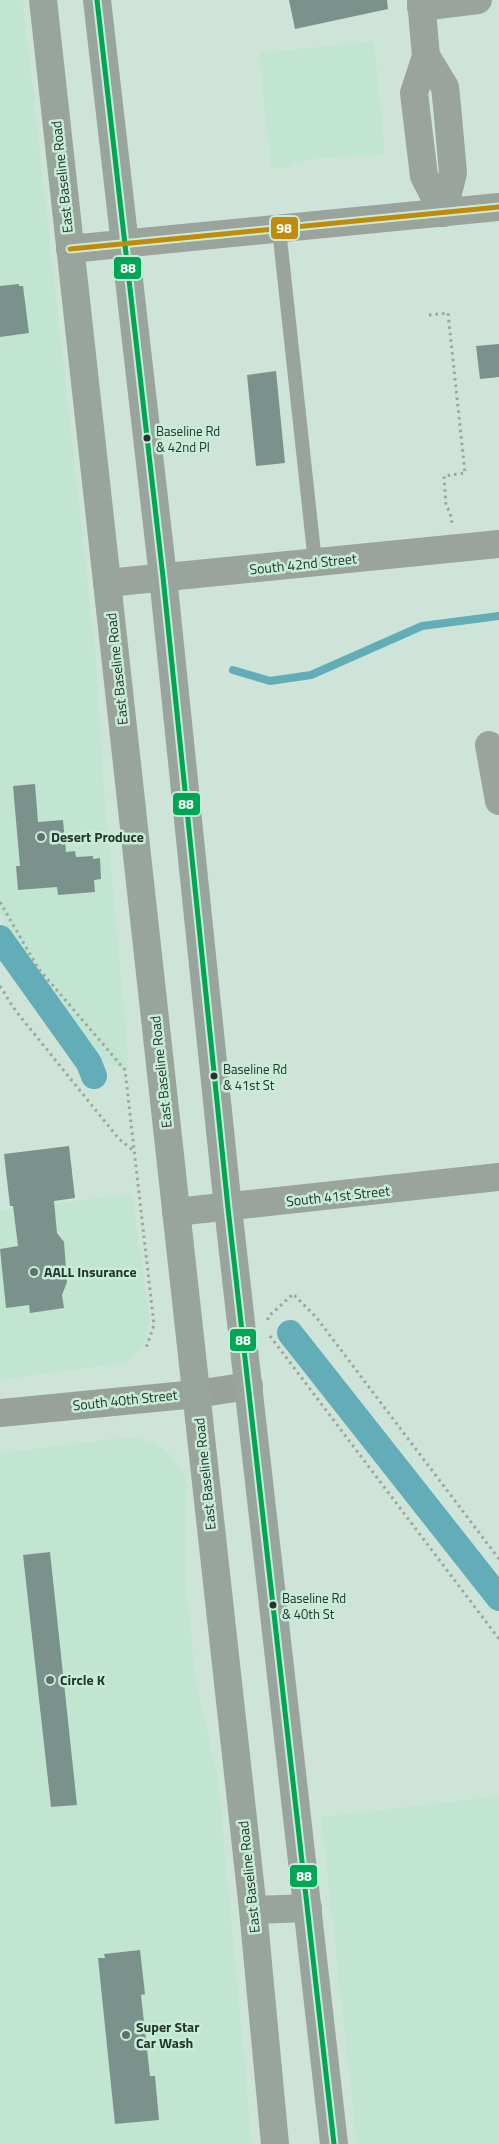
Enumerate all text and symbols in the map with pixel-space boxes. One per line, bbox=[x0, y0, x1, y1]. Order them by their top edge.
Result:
street label: East Baseline Road bbox=[45, 120, 78, 234]
line badge: 98 bbox=[270, 216, 299, 240]
text: 98 bbox=[276, 217, 292, 238]
line badge: 88 bbox=[113, 256, 142, 280]
text: 88 bbox=[120, 257, 136, 278]
place label: Baseline Rd & 42nd Pl bbox=[156, 421, 220, 457]
marker: Baseline Rd & 42nd Pl bbox=[142, 433, 152, 443]
street label: South 42nd Street bbox=[248, 547, 358, 580]
street label: East Baseline Road bbox=[100, 612, 133, 726]
line badge: 88 bbox=[172, 792, 201, 816]
text: 88 bbox=[178, 793, 194, 814]
place label: Desert Produce bbox=[51, 826, 144, 847]
marker: Desert Produce bbox=[35, 831, 47, 843]
street label: East Baseline Road bbox=[144, 1015, 177, 1129]
place label: Baseline Rd & 41st St bbox=[223, 1059, 287, 1095]
marker: Baseline Rd & 41st St bbox=[209, 1071, 219, 1081]
street label: South 41st Street bbox=[285, 1180, 391, 1211]
place label: AALL Insurance bbox=[44, 1261, 137, 1282]
marker: AALL Insurance bbox=[28, 1266, 40, 1278]
line badge: 88 bbox=[229, 1328, 257, 1352]
text: 88 bbox=[235, 1329, 251, 1350]
street label: South 40th Street bbox=[72, 1384, 178, 1415]
street label: East Baseline Road bbox=[188, 1417, 221, 1531]
place label: Baseline Rd & 40th St bbox=[282, 1588, 346, 1624]
marker: Baseline Rd & 40th St bbox=[268, 1600, 278, 1610]
place label: Circle K bbox=[60, 1669, 106, 1690]
marker: Circle K bbox=[44, 1674, 56, 1686]
street label: East Baseline Road bbox=[232, 1820, 265, 1934]
line badge: 88 bbox=[289, 1864, 318, 1888]
text: 88 bbox=[296, 1865, 312, 1886]
place label: Super Star Car Wash bbox=[136, 2016, 199, 2053]
marker: Super Star Car Wash bbox=[120, 2029, 132, 2041]

